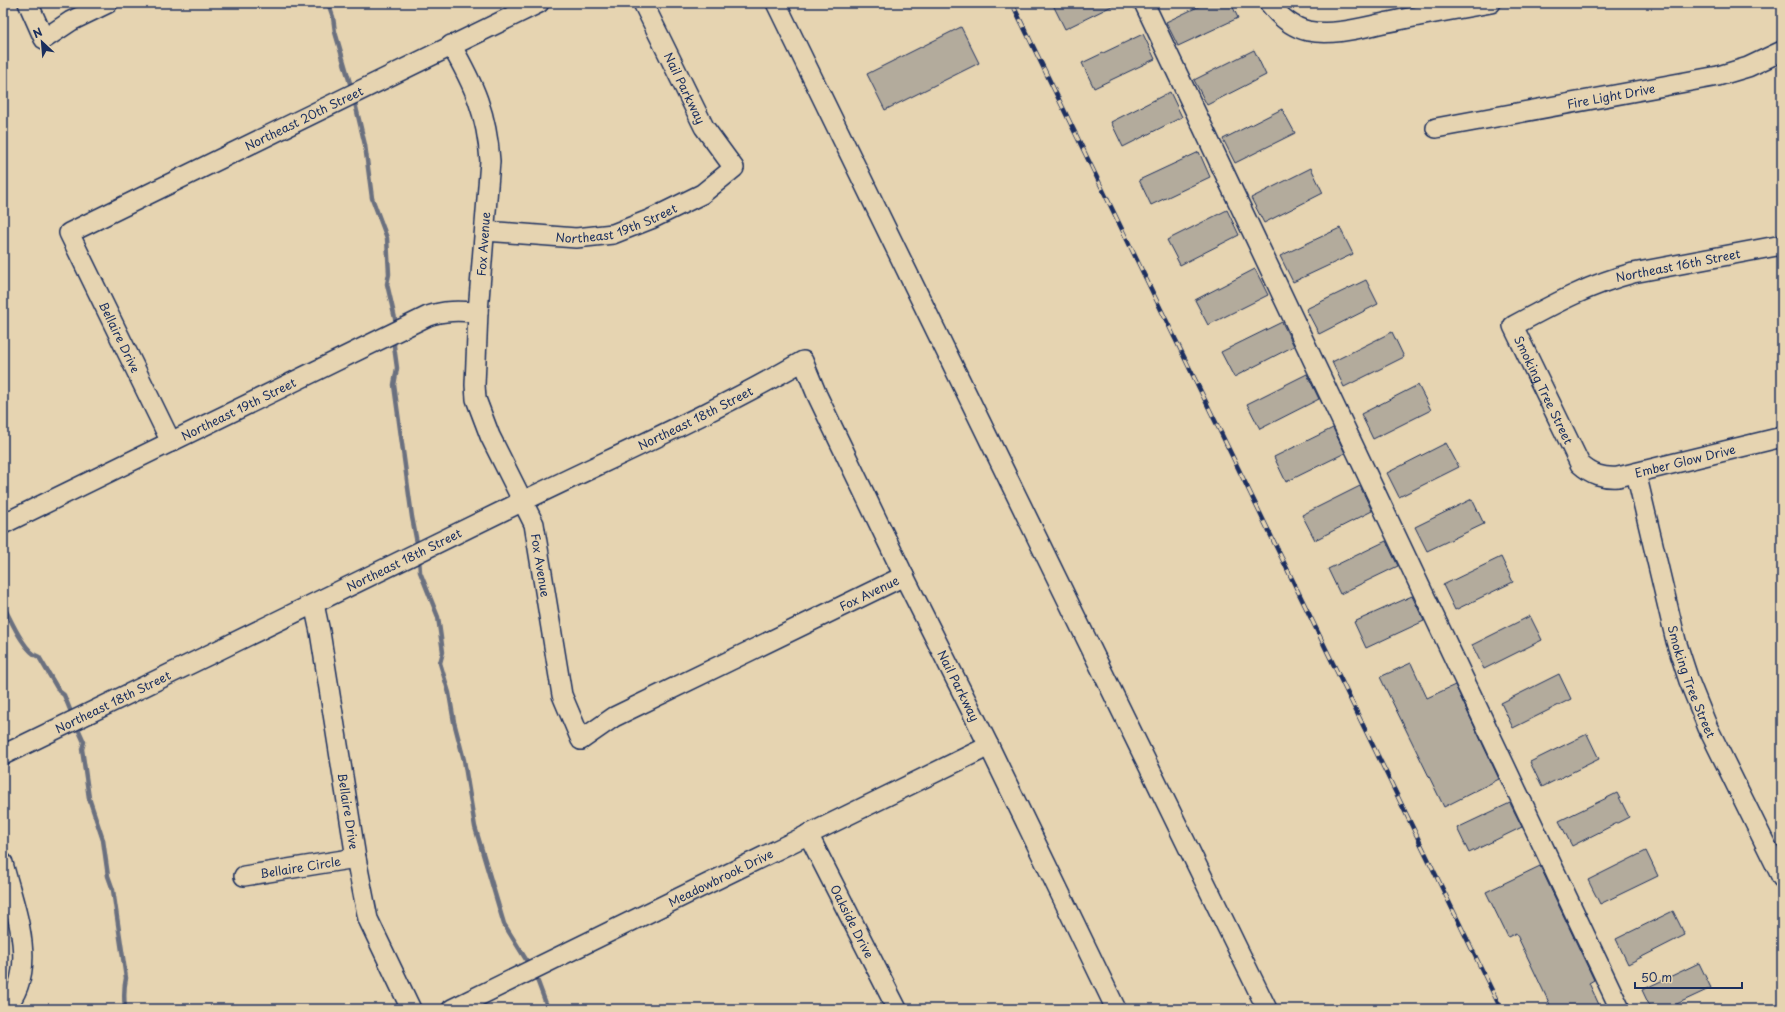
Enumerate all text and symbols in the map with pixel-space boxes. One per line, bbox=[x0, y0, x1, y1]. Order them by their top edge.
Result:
north arrow bbox=[22, 22, 62, 62]
text: N bbox=[30, 23, 45, 42]
street label: Nail Parkway bbox=[660, 49, 710, 127]
street label: Fire Light Drive bbox=[1565, 79, 1657, 113]
street label: Northeast 20th Street bbox=[242, 81, 366, 155]
street label: Northeast 19th Street bbox=[555, 199, 680, 247]
street label: Fox Avenue bbox=[472, 211, 494, 277]
street label: Northeast 16th Street bbox=[1614, 244, 1742, 286]
street label: Bellaire Drive bbox=[95, 298, 145, 376]
street label: Smoking Tree Street bbox=[1510, 332, 1578, 447]
street label: Northeast 19th Street bbox=[178, 373, 299, 445]
street label: Northeast 18th Street bbox=[635, 381, 756, 454]
street label: Ember Glow Drive bbox=[1633, 440, 1738, 482]
street label: Northeast 18th Street bbox=[343, 524, 465, 595]
street label: Fox Avenue bbox=[527, 532, 555, 599]
street label: Fox Avenue bbox=[836, 571, 902, 615]
street label: Smoking Tree Street bbox=[1664, 623, 1721, 741]
street label: Nail Parkway bbox=[933, 647, 984, 724]
street label: Northeast 18th Street bbox=[52, 666, 174, 737]
street label: Bellaire Drive bbox=[334, 772, 363, 851]
street label: Meadowbrook Drive bbox=[665, 844, 776, 911]
street label: Bellaire Circle bbox=[259, 852, 342, 882]
street label: Oakside Drive bbox=[826, 882, 879, 961]
scale bar bbox=[1635, 964, 1742, 990]
text: 50 m bbox=[1641, 968, 1672, 986]

